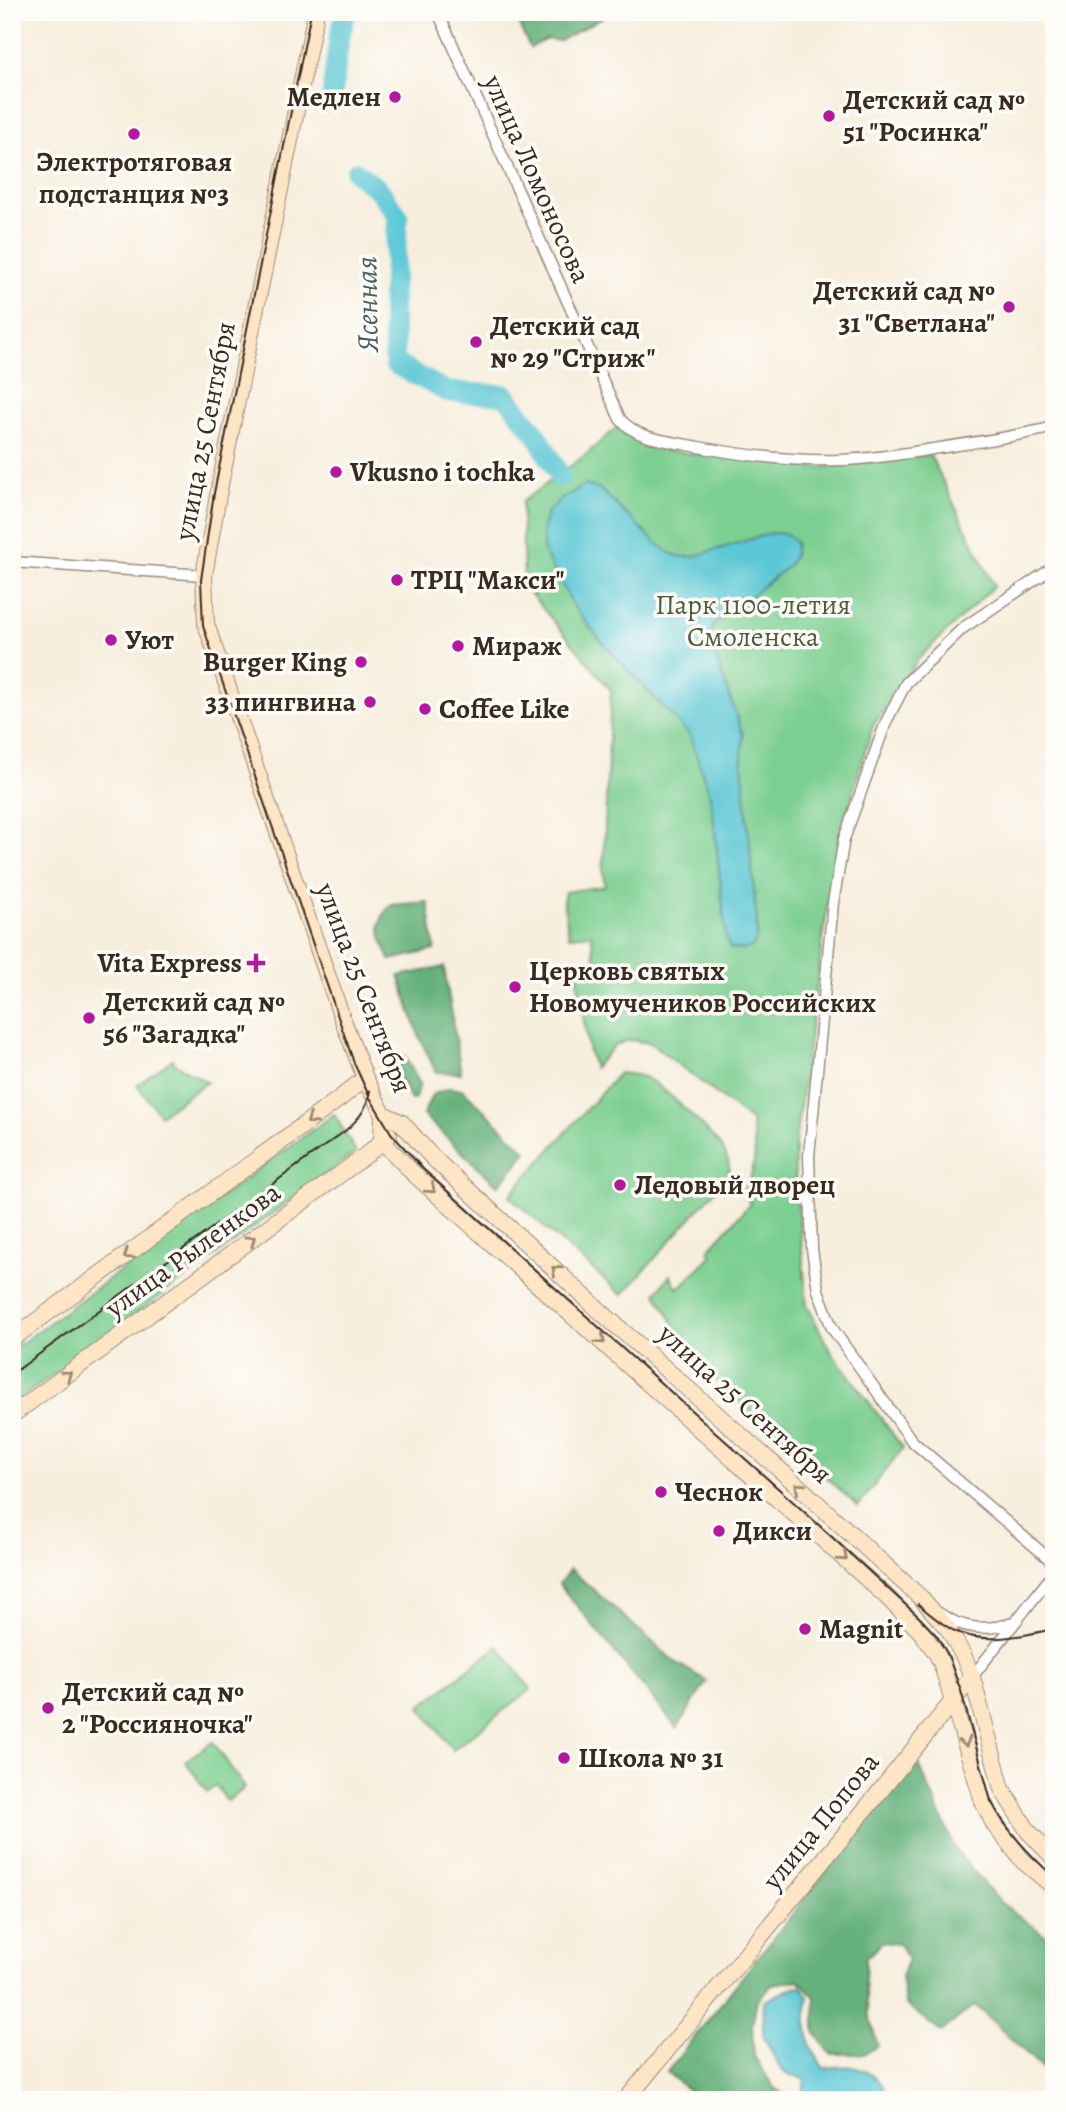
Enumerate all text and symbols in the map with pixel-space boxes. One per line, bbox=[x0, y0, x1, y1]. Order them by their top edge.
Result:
street label: улица Ломоносова bbox=[474, 68, 600, 289]
place label: Медлен bbox=[287, 78, 381, 116]
place label: Детский сад № 51 "Росинка" bbox=[843, 81, 1025, 151]
marker: Медлен bbox=[387, 89, 403, 105]
marker: Детский сад № 51 "Росинка" bbox=[821, 108, 837, 124]
marker: Электротяговая подстанция №3 bbox=[126, 126, 142, 142]
place label: Электротяговая подстанция №3 bbox=[36, 143, 232, 213]
water label: Ясенная bbox=[346, 256, 388, 353]
place label: Детский сад № 31 "Светлана" bbox=[813, 272, 995, 342]
marker: Детский сад № 31 "Светлана" bbox=[1001, 299, 1017, 315]
place label: Детский сад № 29 "Стриж" bbox=[490, 307, 655, 377]
street label: улица 25 Сентября bbox=[165, 318, 245, 545]
marker: Детский сад № 29 "Стриж" bbox=[468, 334, 484, 350]
place label: Vkusno i tochka bbox=[349, 453, 536, 491]
marker: Vkusno i tochka bbox=[328, 464, 344, 480]
place label: ТРЦ "Макси" bbox=[411, 561, 565, 599]
marker: ТРЦ "Макси" bbox=[389, 572, 405, 588]
park label: Парк 1100-летия Смоленска bbox=[655, 586, 851, 656]
place label: Уют bbox=[125, 621, 174, 659]
place label: Мираж bbox=[472, 627, 562, 665]
marker: Уют bbox=[103, 632, 119, 648]
marker: Мираж bbox=[450, 638, 466, 654]
place label: Burger King bbox=[203, 643, 348, 681]
marker: Burger King bbox=[353, 654, 369, 670]
place label: 33 пингвина bbox=[205, 683, 357, 721]
place label: Coffee Like bbox=[439, 690, 569, 728]
marker: 33 пингвина bbox=[362, 694, 378, 710]
marker: Coffee Like bbox=[417, 701, 433, 717]
street label: улица 25 Сентября bbox=[306, 876, 422, 1099]
place label: Vita Express bbox=[96, 944, 242, 982]
place label: Церковь святых Новомучеников Российских bbox=[529, 952, 877, 1022]
marker: Vita Express bbox=[248, 955, 264, 971]
marker: Церковь святых Новомучеников Российских bbox=[507, 979, 523, 995]
place label: Детский сад № 56 "Загадка" bbox=[103, 983, 285, 1053]
marker: Детский сад № 56 "Загадка" bbox=[81, 1010, 97, 1026]
one-way arrow bbox=[306, 1112, 319, 1124]
place label: Ледовый дворец bbox=[634, 1166, 835, 1204]
street label: улица Рыленкова bbox=[97, 1173, 288, 1327]
marker: Ледовый дворец bbox=[612, 1177, 628, 1193]
one-way arrow bbox=[422, 1181, 435, 1193]
one-way arrow bbox=[243, 1236, 255, 1248]
one-way arrow bbox=[123, 1247, 136, 1259]
one-way arrow bbox=[551, 1266, 564, 1279]
street label: улица 25 Сентября bbox=[649, 1315, 840, 1492]
one-way arrow bbox=[593, 1332, 606, 1344]
one-way arrow bbox=[59, 1371, 72, 1383]
place label: Чеснок bbox=[675, 1473, 763, 1511]
one-way arrow bbox=[794, 1483, 807, 1495]
marker: Чеснок bbox=[653, 1484, 669, 1500]
place label: Дикси bbox=[733, 1512, 812, 1550]
marker: Дикси bbox=[711, 1523, 727, 1539]
one-way arrow bbox=[835, 1549, 848, 1561]
place label: Magnit bbox=[819, 1610, 903, 1648]
marker: Magnit bbox=[797, 1621, 813, 1637]
place label: Детский сад № 2 "Россияночка" bbox=[62, 1673, 253, 1743]
marker: Детский сад № 2 "Россияночка" bbox=[40, 1700, 56, 1716]
one-way arrow bbox=[956, 1735, 971, 1747]
place label: Школа № 31 bbox=[578, 1739, 724, 1777]
street label: улица Попова bbox=[753, 1744, 888, 1899]
marker: Школа № 31 bbox=[556, 1750, 572, 1766]

